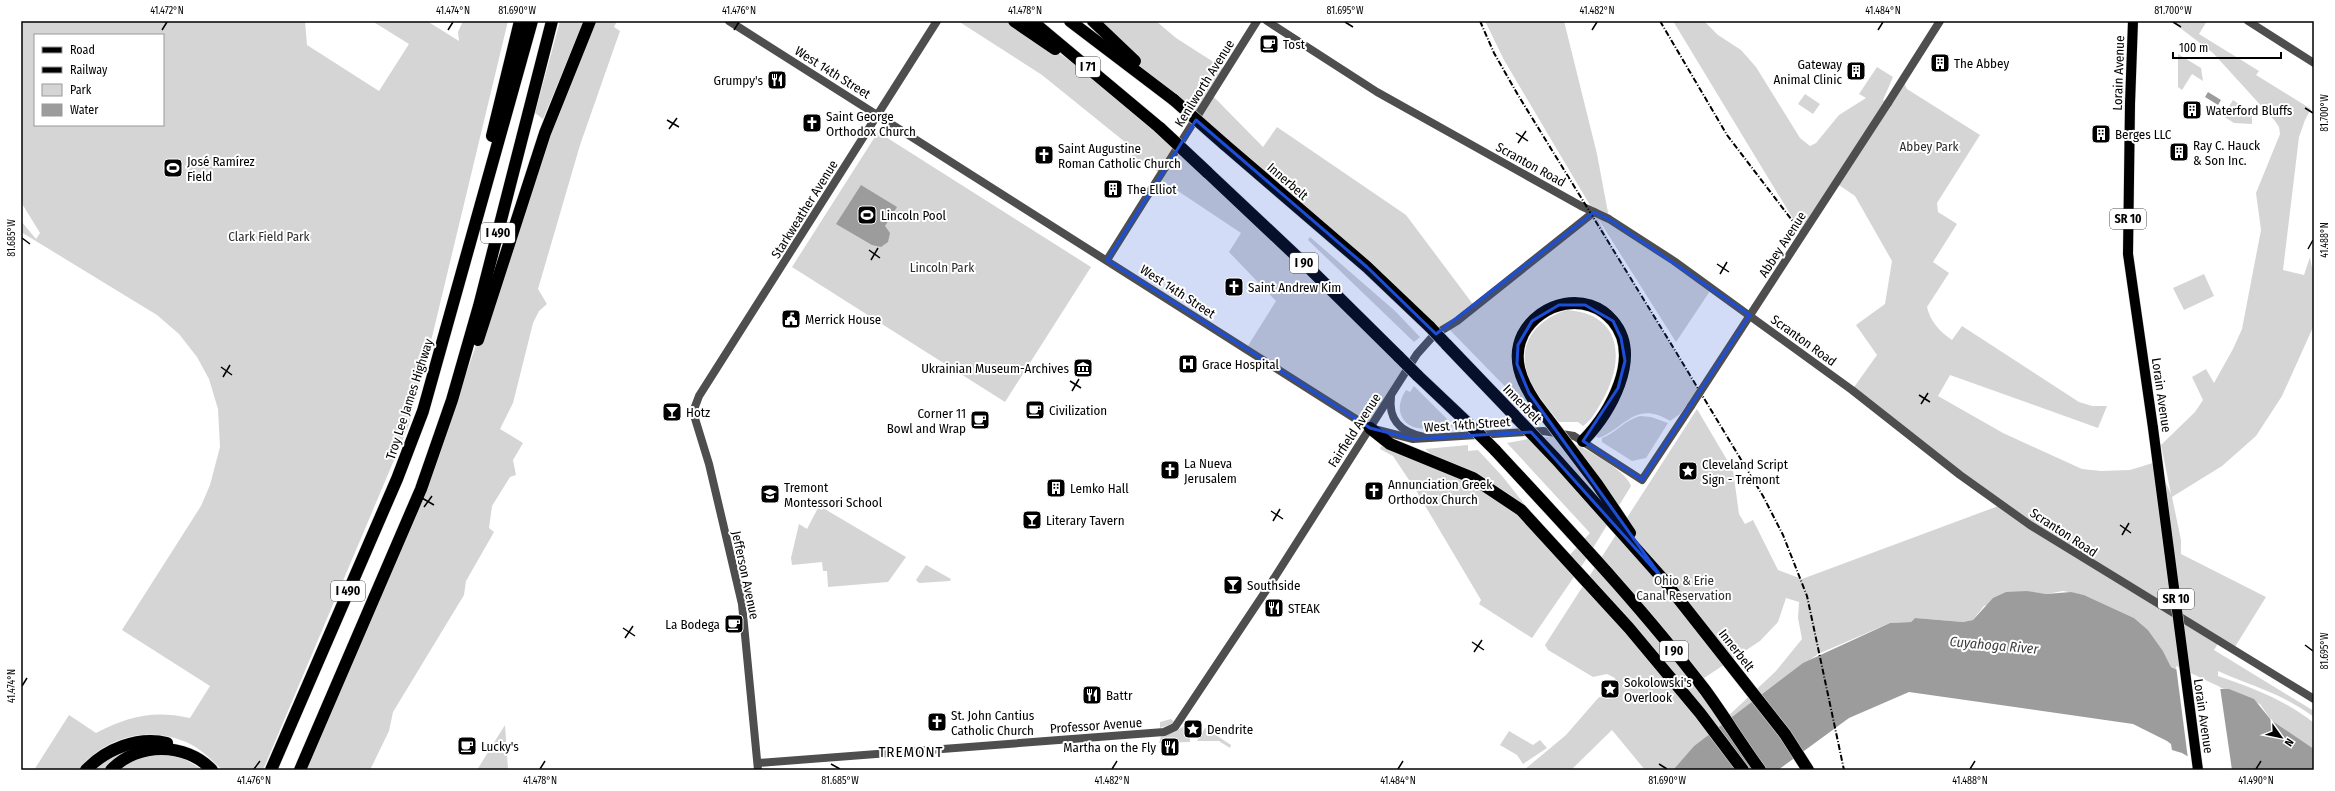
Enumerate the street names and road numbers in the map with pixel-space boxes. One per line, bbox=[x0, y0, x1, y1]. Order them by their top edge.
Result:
street label: Lorain Avenue bbox=[2110, 35, 2127, 111]
street label: Kenilworth Avenue bbox=[1172, 37, 1237, 130]
street label: West 14th Street bbox=[792, 43, 874, 102]
road number: I 71 bbox=[1076, 57, 1100, 77]
street label: Scranton Road bbox=[1493, 139, 1568, 190]
street label: Starkweather Avenue bbox=[768, 157, 841, 261]
street label: Innerbelt bbox=[1264, 160, 1312, 204]
street label: Abbey Avenue bbox=[1756, 209, 1809, 280]
road number: SR 10 bbox=[2110, 209, 2146, 229]
road number: I 490 bbox=[481, 223, 515, 243]
road number: I 90 bbox=[1290, 253, 1318, 273]
street label: West 14th Street bbox=[1137, 262, 1219, 322]
street label: Scranton Road bbox=[1768, 312, 1839, 369]
street label: Troy Lee James Highway bbox=[383, 337, 436, 461]
street label: Lorain Avenue bbox=[2149, 357, 2174, 433]
street label: Innerbelt bbox=[1500, 381, 1546, 428]
street label: Fairfield Avenue bbox=[1325, 391, 1384, 470]
street label: West 14th Street bbox=[1423, 414, 1511, 435]
street label: Scranton Road bbox=[2027, 505, 2100, 560]
street label: Jefferson Avenue bbox=[729, 530, 762, 621]
road number: I 490 bbox=[331, 581, 365, 601]
road number: SR 10 bbox=[2158, 589, 2194, 609]
street label: Innerbelt bbox=[1716, 626, 1758, 675]
road number: I 90 bbox=[1660, 641, 1688, 661]
street label: Lorain Avenue bbox=[2191, 678, 2216, 754]
street label: Professor Avenue bbox=[1049, 715, 1143, 736]

